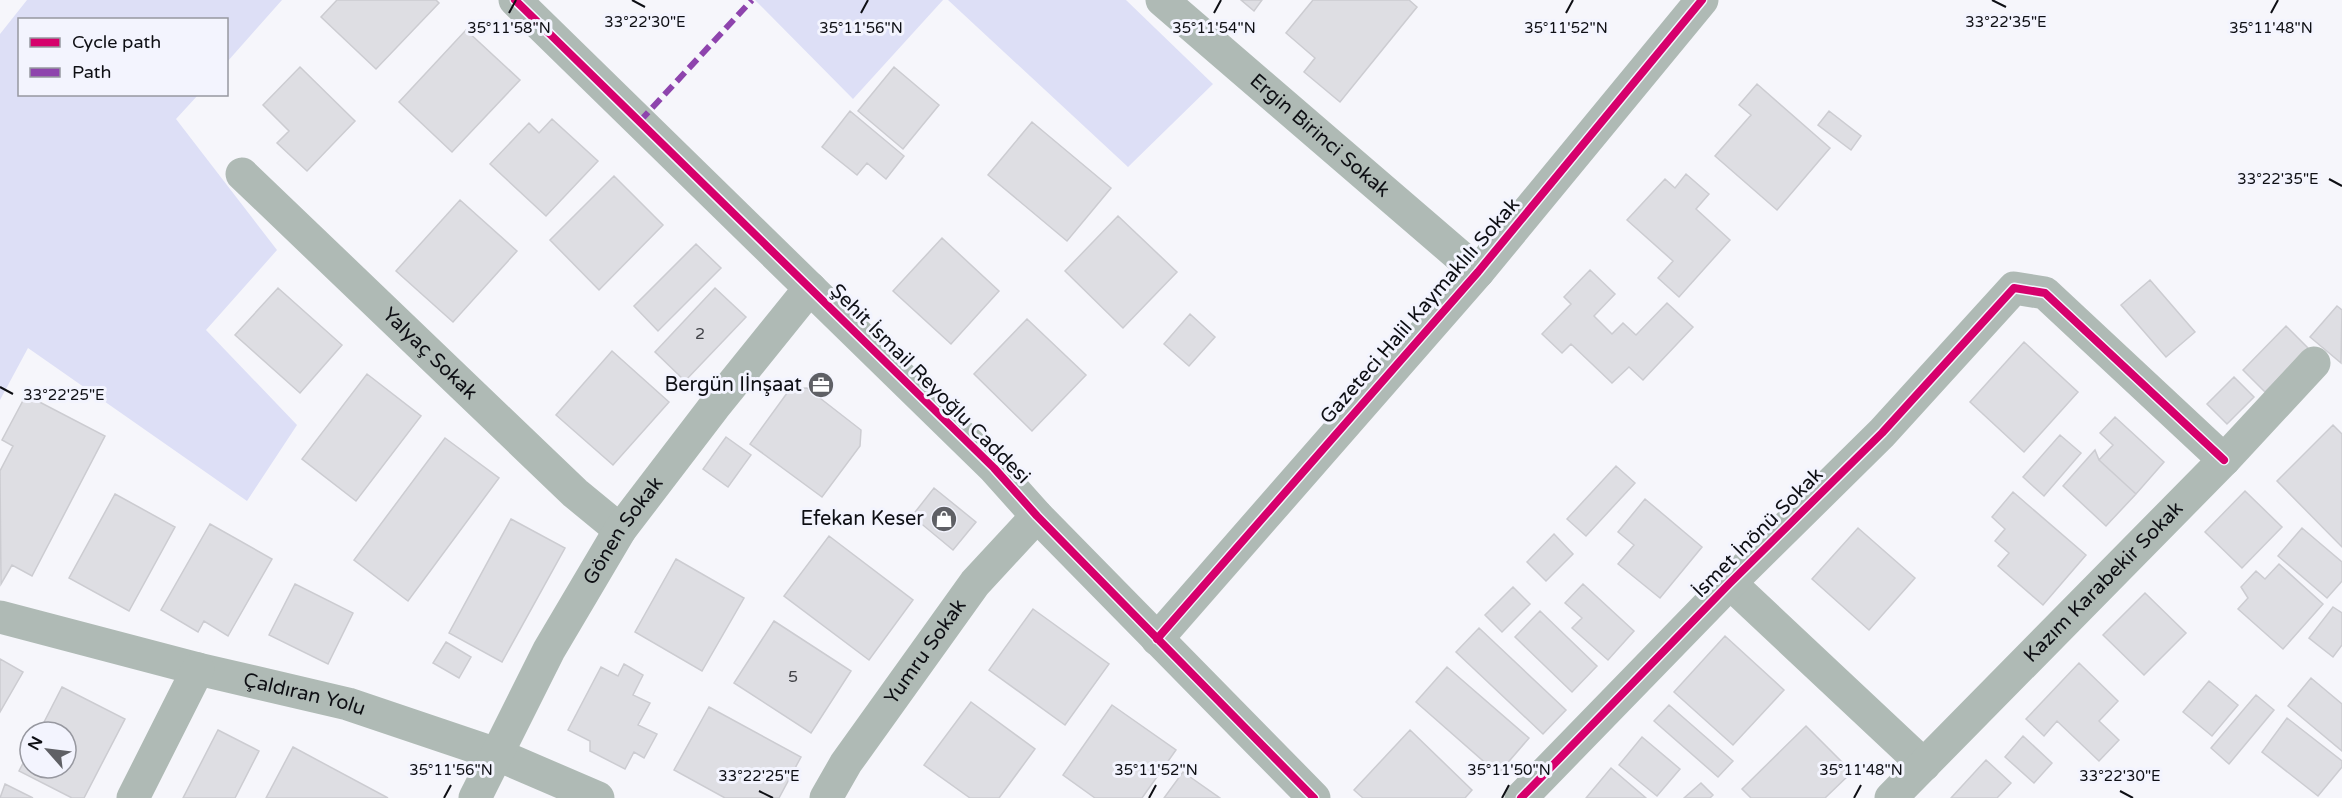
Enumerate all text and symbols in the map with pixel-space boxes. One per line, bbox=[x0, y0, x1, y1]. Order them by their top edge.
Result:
text: 33°22'30"E bbox=[604, 13, 686, 31]
text: 33°22'35"E bbox=[1965, 13, 2047, 31]
legend bbox=[18, 18, 228, 96]
text: 35°11'58"N bbox=[467, 19, 551, 37]
text: 35°11'56"N bbox=[819, 19, 903, 37]
text: 35°11'54"N bbox=[1172, 19, 1256, 37]
text: 35°11'52"N bbox=[1524, 19, 1608, 37]
text: 35°11'48"N bbox=[2229, 19, 2313, 37]
text: Cycle path bbox=[72, 31, 161, 53]
text: Path bbox=[72, 61, 111, 83]
street label: Ergin Birinci Sokak bbox=[1245, 69, 1395, 203]
text: 33°22'35"E bbox=[2237, 170, 2319, 188]
street label: Gazeteci Halil Kaymaklılı Sokak bbox=[1315, 193, 1525, 429]
street label: Şehit İsmail Reyoğlu Caddesi bbox=[825, 279, 1035, 489]
street label: Yalyaç Sokak bbox=[377, 303, 482, 405]
house number: 2 bbox=[695, 324, 705, 344]
office icon: Bergün Iİnşaat bbox=[806, 370, 836, 400]
place label: Bergün Iİnşaat bbox=[665, 373, 802, 397]
text: 33°22'25"E bbox=[23, 386, 105, 404]
street label: İsmet İnönü Sokak bbox=[1688, 463, 1828, 603]
street label: Gönen Sokak bbox=[578, 472, 668, 589]
street label: Kazım Karabekir Sokak bbox=[2019, 496, 2188, 668]
shop icon: Efekan Keser bbox=[929, 504, 959, 534]
place label: Efekan Keser bbox=[800, 507, 924, 531]
street label: Yumru Sokak bbox=[880, 594, 972, 709]
house number: 5 bbox=[788, 667, 798, 687]
street label: Çaldıran Yolu bbox=[241, 668, 369, 721]
north arrow bbox=[18, 720, 78, 780]
text: N bbox=[24, 733, 47, 754]
text: 35°11'56"N bbox=[409, 761, 493, 779]
text: 35°11'52"N bbox=[1114, 761, 1198, 779]
text: 35°11'50"N bbox=[1467, 761, 1551, 779]
text: 35°11'48"N bbox=[1819, 761, 1903, 779]
text: 33°22'25"E bbox=[718, 767, 800, 785]
text: 33°22'30"E bbox=[2079, 767, 2161, 785]

